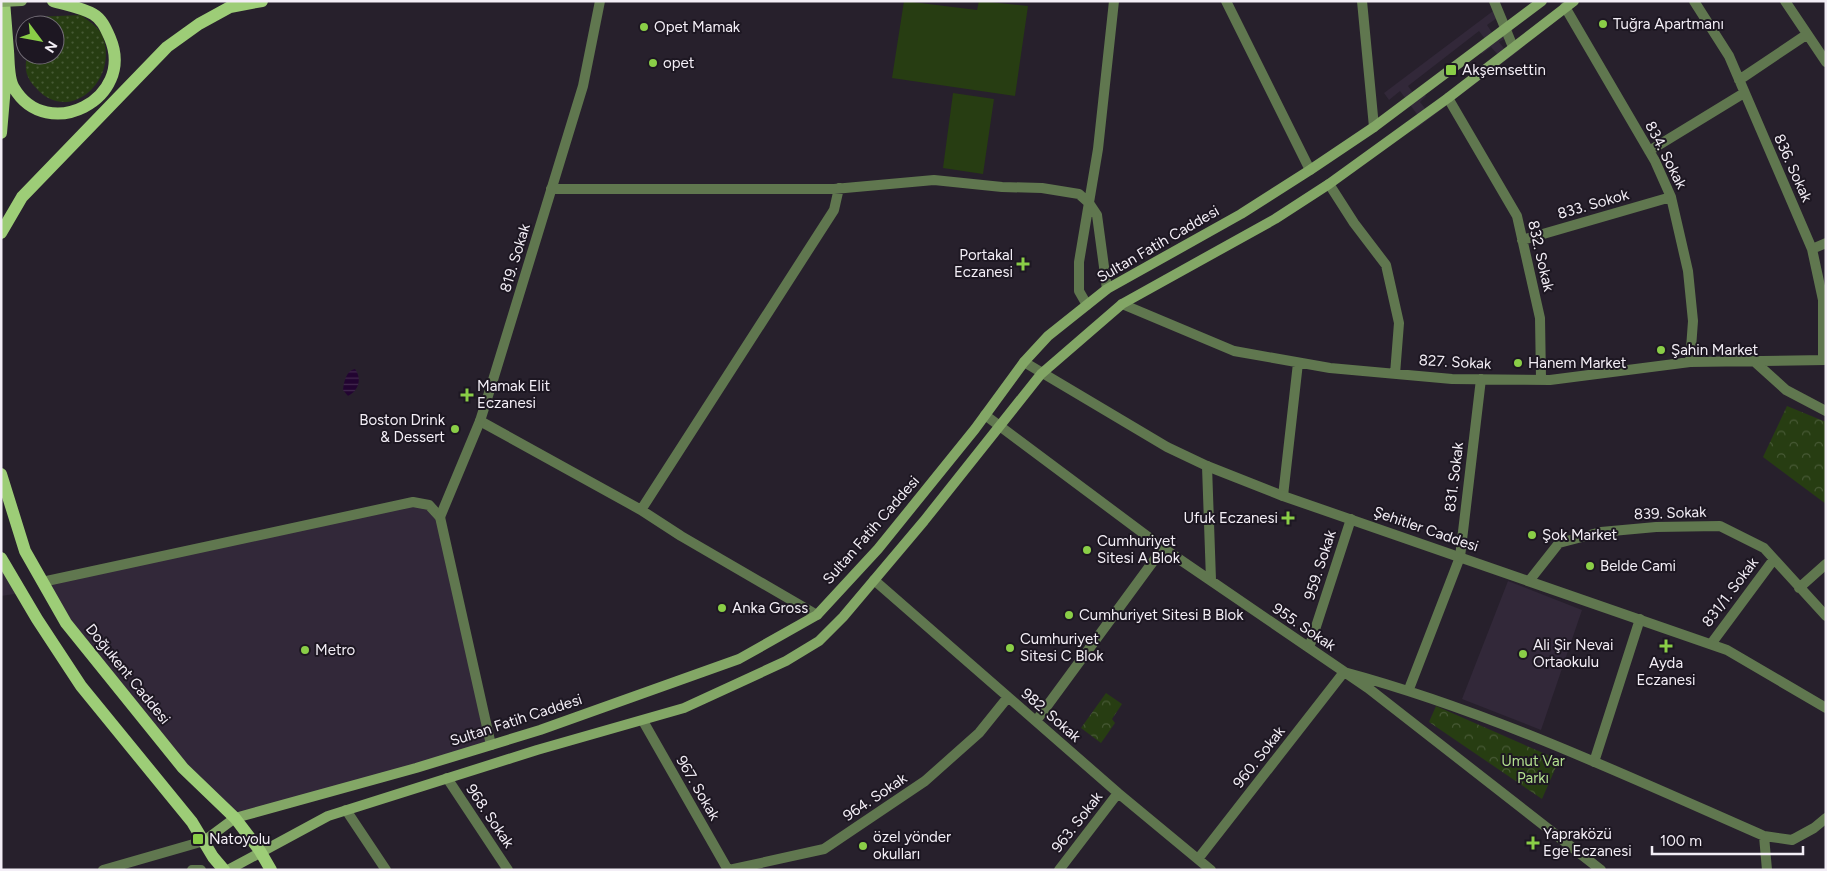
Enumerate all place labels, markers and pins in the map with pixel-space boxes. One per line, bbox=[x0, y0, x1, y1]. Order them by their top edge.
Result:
place label: Tuğra Apartmanı bbox=[1613, 15, 1724, 33]
place label: Opet Mamak bbox=[654, 18, 741, 36]
marker: Tuğra Apartmanı bbox=[1597, 18, 1609, 30]
marker: Opet Mamak bbox=[638, 21, 650, 33]
place label: opet bbox=[663, 54, 695, 72]
marker: opet bbox=[647, 57, 659, 69]
place label: Akşemsettin bbox=[1462, 61, 1546, 79]
marker: Akşemsettin bbox=[1444, 63, 1458, 77]
place label: Portakal Eczanesi bbox=[954, 246, 1013, 281]
marker: Portakal Eczanesi bbox=[1017, 258, 1029, 270]
place label: Şahin Market bbox=[1671, 341, 1758, 359]
marker: Şahin Market bbox=[1655, 344, 1667, 356]
place label: Hanem Market bbox=[1528, 354, 1627, 372]
marker: Hanem Market bbox=[1512, 357, 1524, 369]
place label: Mamak Elit Eczanesi bbox=[477, 377, 550, 412]
marker: Mamak Elit Eczanesi bbox=[461, 389, 473, 401]
place label: Boston Drink & Dessert bbox=[359, 411, 446, 446]
marker: Boston Drink & Dessert bbox=[449, 423, 461, 435]
place label: Ufuk Eczanesi bbox=[1183, 509, 1278, 527]
marker: Ufuk Eczanesi bbox=[1282, 512, 1294, 524]
place label: Şok Market bbox=[1542, 526, 1618, 544]
marker: Şok Market bbox=[1526, 529, 1538, 541]
place label: Cumhuriyet Sitesi A Blok bbox=[1097, 532, 1181, 567]
marker: Cumhuriyet Sitesi A Blok bbox=[1081, 544, 1093, 556]
place label: Belde Cami bbox=[1600, 557, 1676, 575]
marker: Belde Cami bbox=[1584, 560, 1596, 572]
place label: Anka Gross bbox=[732, 599, 808, 617]
marker: Anka Gross bbox=[716, 602, 728, 614]
place label: Cumhuriyet Sitesi B Blok bbox=[1079, 606, 1244, 624]
marker: Cumhuriyet Sitesi B Blok bbox=[1063, 609, 1075, 621]
place label: Cumhuriyet Sitesi C Blok bbox=[1020, 630, 1104, 665]
place label: Ali Şir Nevai Ortaokulu bbox=[1533, 636, 1613, 671]
marker: Ayda Eczanesi bbox=[1660, 640, 1672, 652]
place label: Metro bbox=[315, 641, 356, 659]
marker: Cumhuriyet Sitesi C Blok bbox=[1004, 642, 1016, 654]
marker: Metro bbox=[299, 644, 311, 656]
marker: Ali Şir Nevai Ortaokulu bbox=[1517, 648, 1529, 660]
place label: Ayda Eczanesi bbox=[1636, 654, 1696, 689]
place label: Yapraközü Ege Eczanesi bbox=[1543, 825, 1632, 860]
place label: özel yönder okulları bbox=[873, 828, 951, 863]
place label: Natoyolu bbox=[209, 830, 270, 848]
marker: Natoyolu bbox=[191, 832, 205, 846]
marker: Yapraközü Ege Eczanesi bbox=[1527, 837, 1539, 849]
marker: özel yönder okulları bbox=[857, 840, 869, 852]

